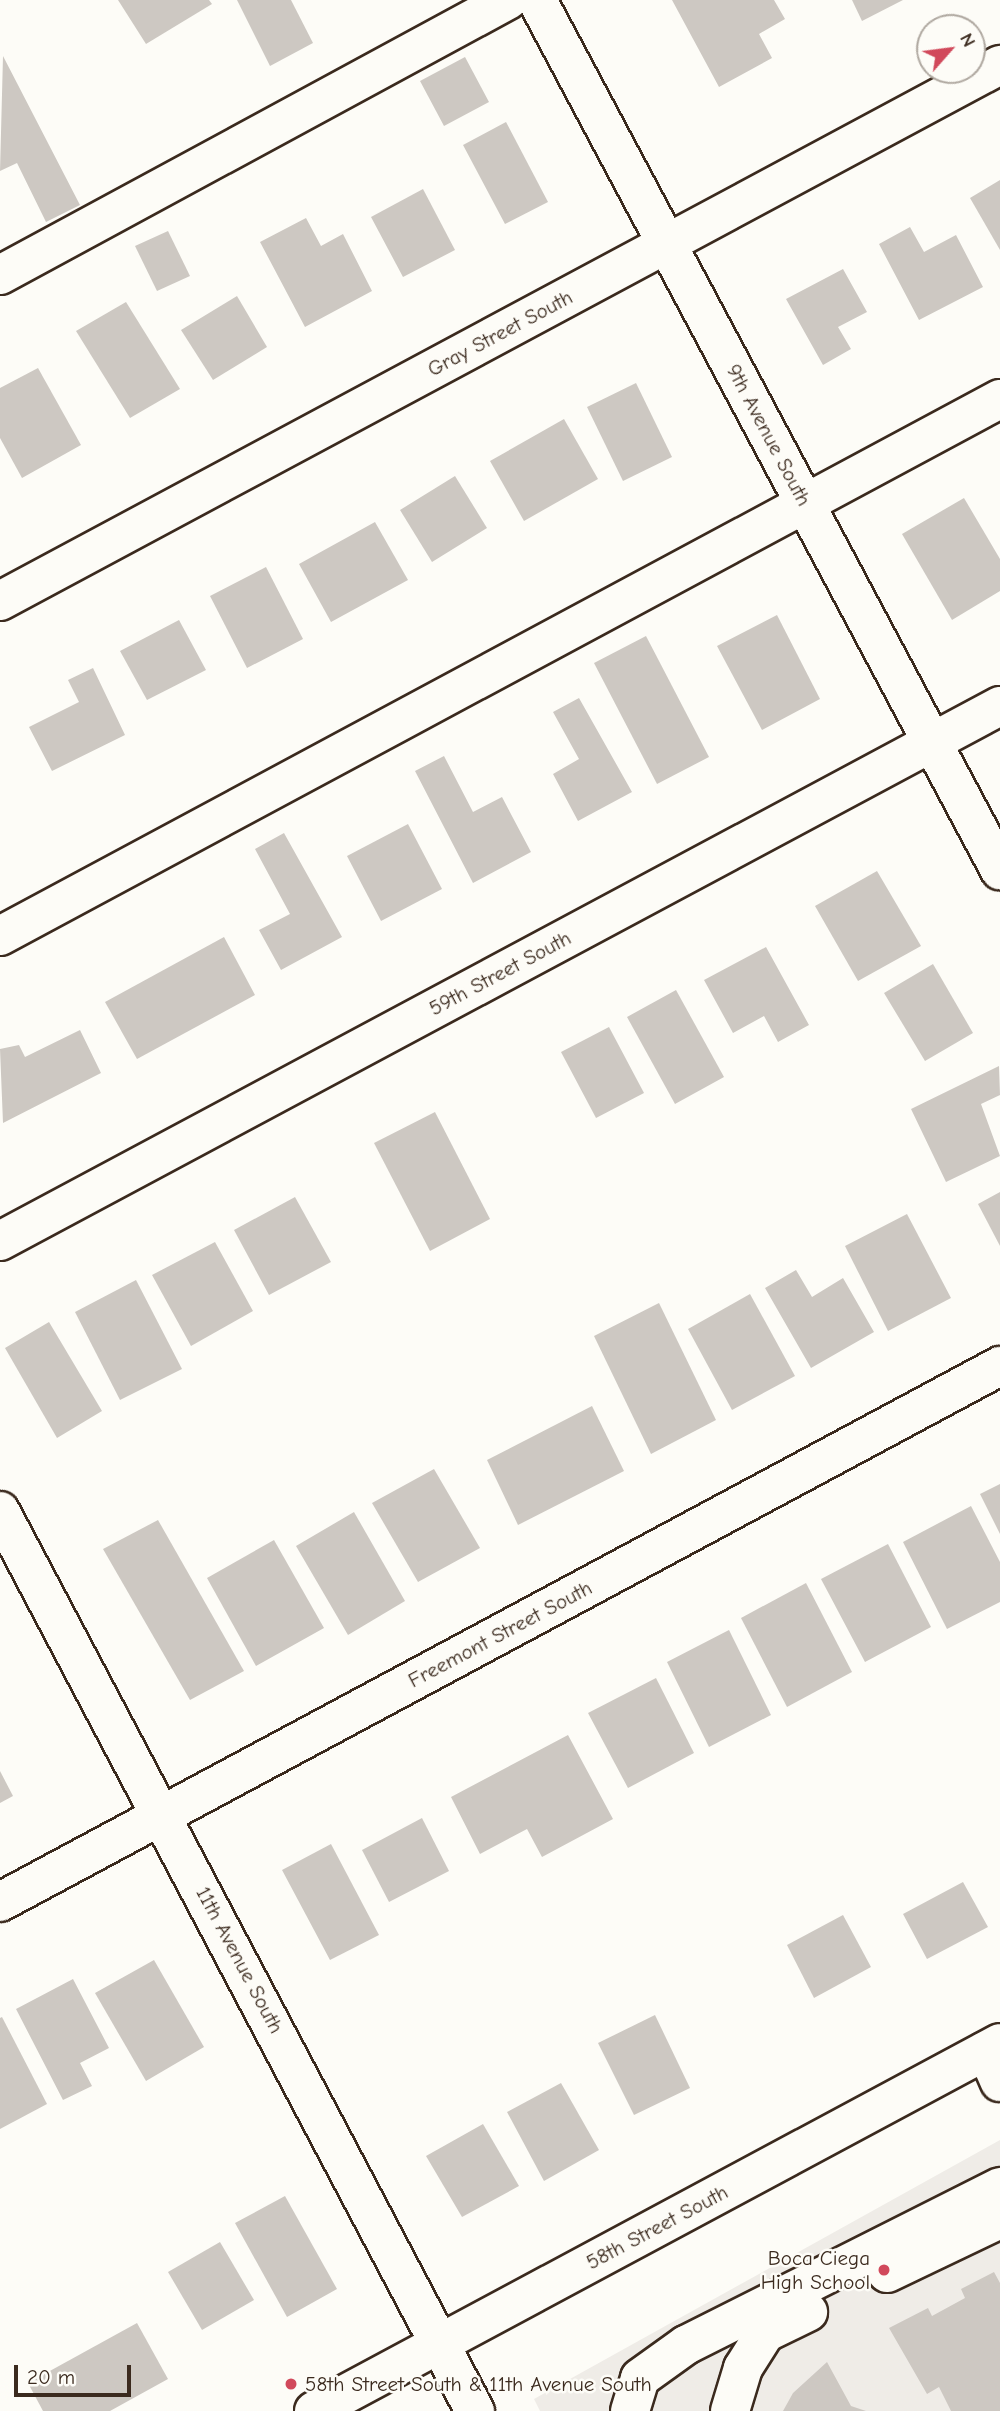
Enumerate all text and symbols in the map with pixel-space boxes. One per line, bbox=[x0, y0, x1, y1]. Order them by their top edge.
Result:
north arrow bbox=[916, 14, 986, 84]
text: N bbox=[955, 29, 980, 51]
street label: Gray Street South bbox=[423, 284, 577, 382]
street label: 9th Avenue South bbox=[721, 360, 817, 510]
street label: 59th Street South bbox=[425, 925, 575, 1021]
street label: Freemont Street South bbox=[404, 1575, 596, 1693]
street label: 11th Avenue South bbox=[191, 1882, 289, 2038]
street label: 58th Street South bbox=[582, 2179, 732, 2275]
place label: Boca Ciega High School bbox=[761, 2245, 870, 2295]
marker: Boca Ciega High School bbox=[876, 2262, 892, 2278]
scale bar bbox=[18, 2352, 135, 2396]
text: 20 m bbox=[27, 2365, 75, 2389]
place label: 58th Street South & 11th Avenue South bbox=[305, 2371, 652, 2397]
marker: 58th Street South & 11th Avenue South bbox=[283, 2376, 299, 2392]

